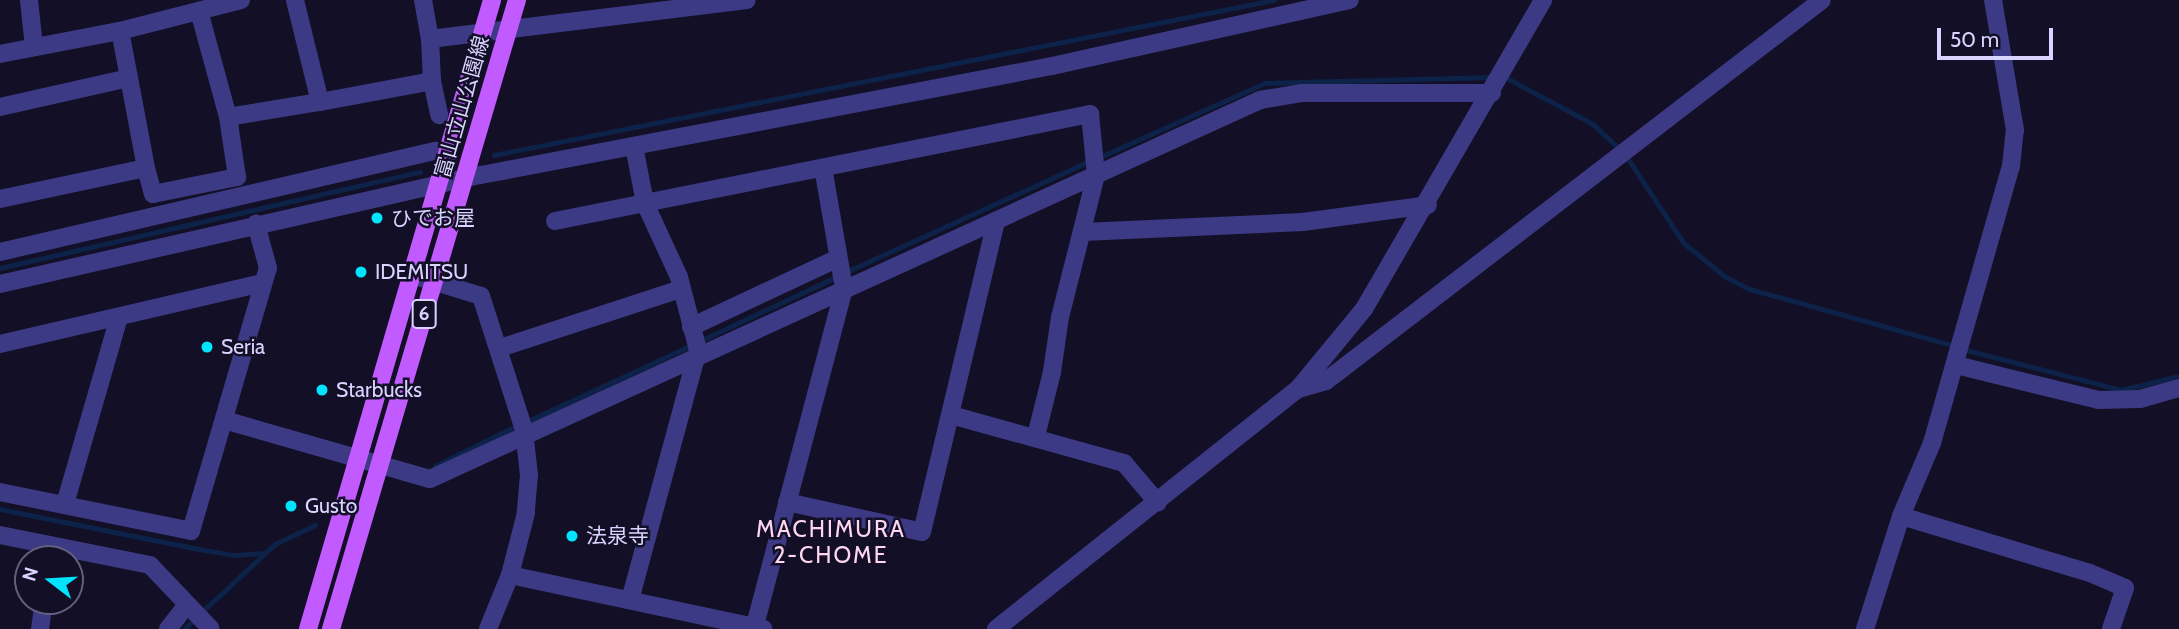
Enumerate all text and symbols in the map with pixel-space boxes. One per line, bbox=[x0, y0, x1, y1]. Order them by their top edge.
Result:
scale bar bbox=[1941, 14, 2056, 58]
text: 50 m bbox=[1950, 27, 1999, 52]
street label: 富山立山公園線 bbox=[430, 33, 494, 181]
place label: ひでお屋 bbox=[391, 205, 475, 231]
marker: ひでお屋 bbox=[369, 210, 385, 226]
place label: IDEMITSU bbox=[375, 259, 468, 285]
marker: IDEMITSU bbox=[353, 264, 369, 280]
road number: 6 bbox=[410, 298, 438, 330]
place label: Seria bbox=[221, 334, 265, 360]
marker: Seria bbox=[199, 339, 215, 355]
place label: Starbucks bbox=[336, 377, 422, 403]
marker: Starbucks bbox=[314, 382, 330, 398]
place label: Gusto bbox=[305, 493, 357, 519]
marker: Gusto bbox=[283, 498, 299, 514]
district label: MACHIMURA 2-CHOME bbox=[757, 515, 905, 569]
place label: 法泉寺 bbox=[586, 523, 649, 549]
marker: 法泉寺 bbox=[564, 528, 580, 544]
north arrow bbox=[14, 545, 84, 615]
text: N bbox=[17, 565, 43, 584]

